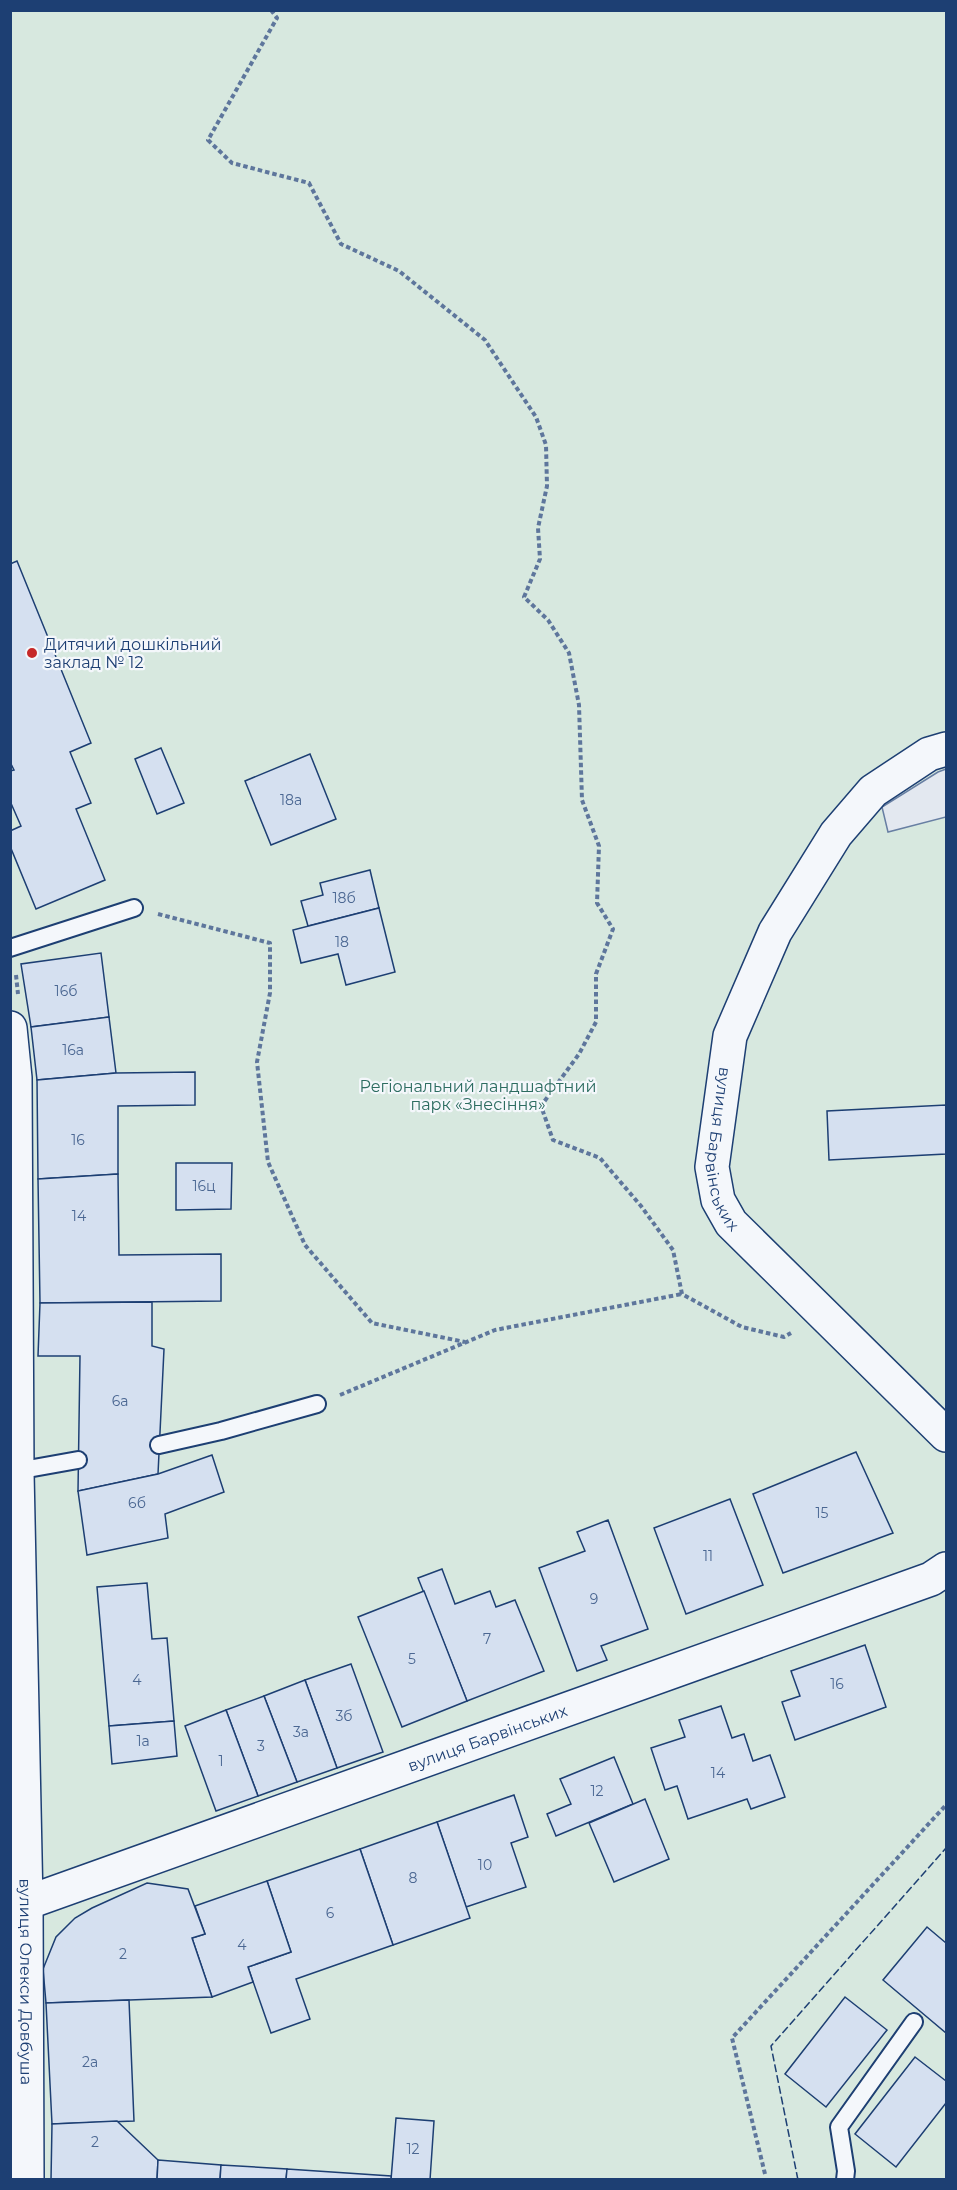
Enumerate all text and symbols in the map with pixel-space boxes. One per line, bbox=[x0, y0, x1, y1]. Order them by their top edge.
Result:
place label: Дитячий дошкільний заклад № 12 bbox=[44, 635, 222, 672]
marker: Дитячий дошкільний заклад № 12 bbox=[25, 646, 39, 660]
house number: 18а bbox=[280, 791, 302, 809]
house number: 18б bbox=[332, 889, 356, 907]
house number: 18 bbox=[335, 933, 349, 951]
house number: 16б bbox=[55, 982, 77, 1000]
house number: 16а bbox=[62, 1041, 84, 1059]
street label: вулиця Барвінських bbox=[702, 1066, 743, 1235]
park label: Регіональний ландшафтний парк «Знесіння» bbox=[360, 1077, 596, 1114]
house number: 16 bbox=[71, 1131, 85, 1149]
house number: 16ц bbox=[192, 1177, 216, 1195]
house number: 14 bbox=[72, 1207, 87, 1225]
house number: 6а bbox=[112, 1392, 128, 1410]
house number: 6б bbox=[128, 1494, 146, 1512]
house number: 15 bbox=[816, 1504, 829, 1522]
house number: 11 bbox=[703, 1547, 713, 1565]
house number: 9 bbox=[590, 1590, 598, 1608]
house number: 7 bbox=[483, 1630, 491, 1648]
house number: 5 bbox=[408, 1650, 416, 1668]
house number: 4 bbox=[132, 1671, 142, 1689]
house number: 16 bbox=[830, 1675, 844, 1693]
street label: вулиця Барвінських bbox=[405, 1700, 570, 1775]
house number: 3б bbox=[335, 1707, 353, 1725]
house number: 3а bbox=[293, 1723, 309, 1741]
house number: 1а bbox=[136, 1732, 150, 1750]
house number: 3 bbox=[257, 1737, 265, 1755]
house number: 1 bbox=[218, 1752, 224, 1770]
house number: 14 bbox=[711, 1764, 726, 1782]
house number: 12 bbox=[590, 1782, 604, 1800]
house number: 10 bbox=[478, 1856, 492, 1874]
house number: 8 bbox=[409, 1869, 418, 1887]
street label: вулиця Олекси Довбуша bbox=[16, 1878, 36, 2085]
house number: 6 bbox=[326, 1904, 335, 1922]
house number: 4 bbox=[237, 1936, 247, 1954]
house number: 2 bbox=[119, 1945, 127, 1963]
house number: 2а bbox=[82, 2053, 98, 2071]
house number: 2 bbox=[91, 2133, 99, 2151]
house number: 12 bbox=[406, 2140, 420, 2158]

